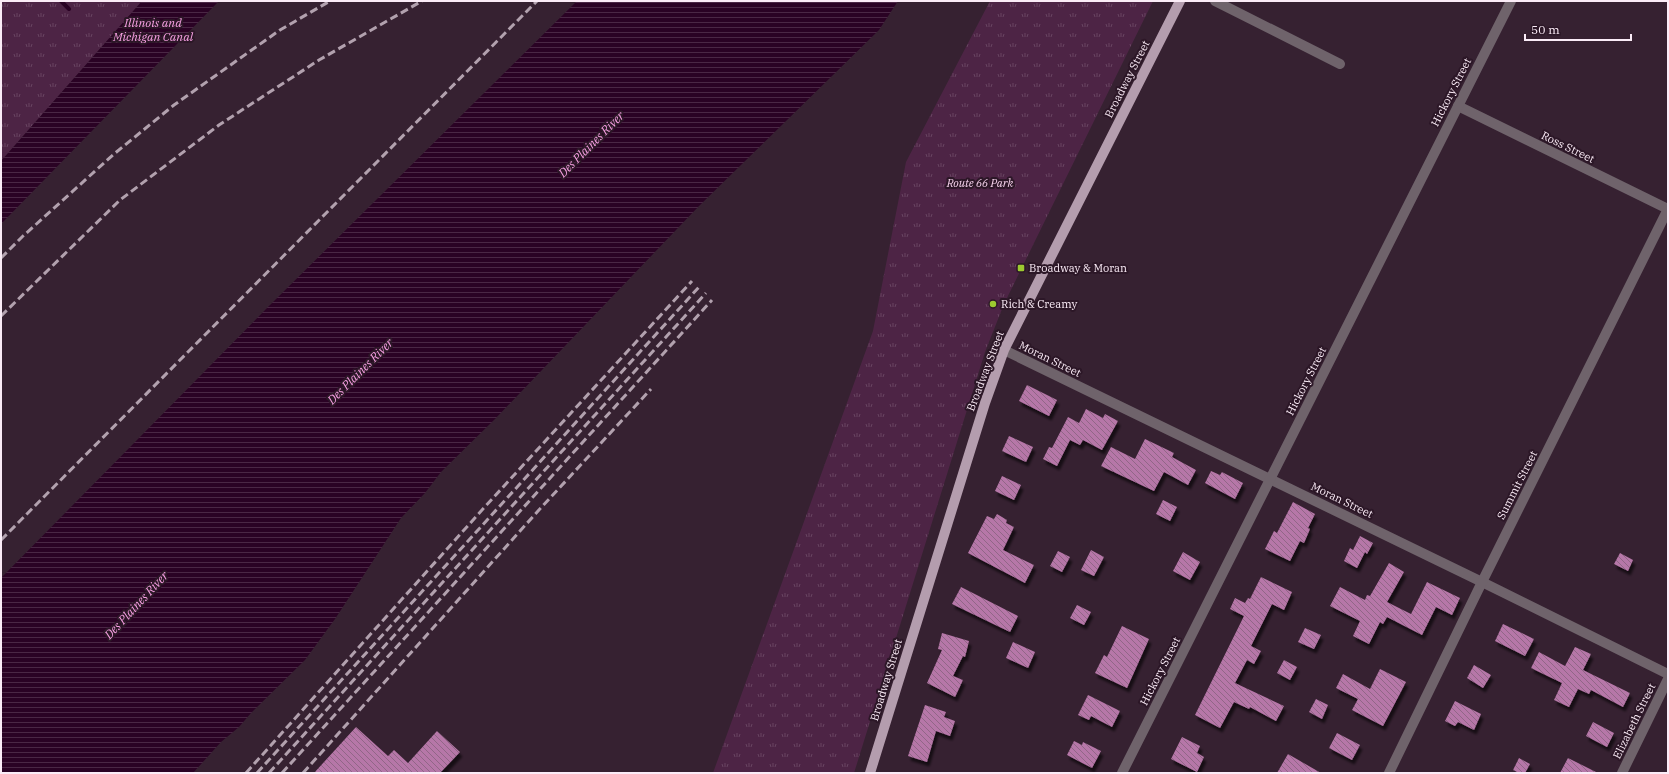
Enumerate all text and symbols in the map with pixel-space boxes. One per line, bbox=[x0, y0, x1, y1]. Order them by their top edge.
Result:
water label: Illinois and Michigan Canal bbox=[112, 15, 194, 44]
scale bar bbox=[1525, 16, 1631, 42]
text: 50 m bbox=[1531, 22, 1560, 37]
street label: Broadway Street bbox=[1101, 38, 1153, 120]
street label: Hickory Street bbox=[1428, 55, 1474, 129]
water label: Des Plaines River bbox=[554, 107, 628, 181]
street label: Ross Street bbox=[1539, 128, 1597, 166]
park label: Route 66 Park bbox=[946, 176, 1014, 190]
place label: Broadway & Moran bbox=[1029, 261, 1127, 275]
marker: Broadway & Moran bbox=[1016, 263, 1026, 273]
place label: Rich & Creamy bbox=[1001, 297, 1078, 311]
marker: Rich & Creamy bbox=[988, 299, 998, 309]
street label: Broadway Street bbox=[963, 329, 1007, 413]
water label: Des Plaines River bbox=[323, 334, 397, 408]
street label: Moran Street bbox=[1017, 338, 1083, 380]
street label: Hickory Street bbox=[1283, 344, 1329, 418]
street label: Summit Street bbox=[1494, 448, 1540, 522]
street label: Moran Street bbox=[1309, 479, 1375, 521]
water label: Des Plaines River bbox=[100, 568, 172, 643]
street label: Hickory Street bbox=[1137, 634, 1183, 708]
street label: Broadway Street bbox=[867, 637, 905, 723]
street label: Elizabeth Street bbox=[1610, 681, 1658, 761]

